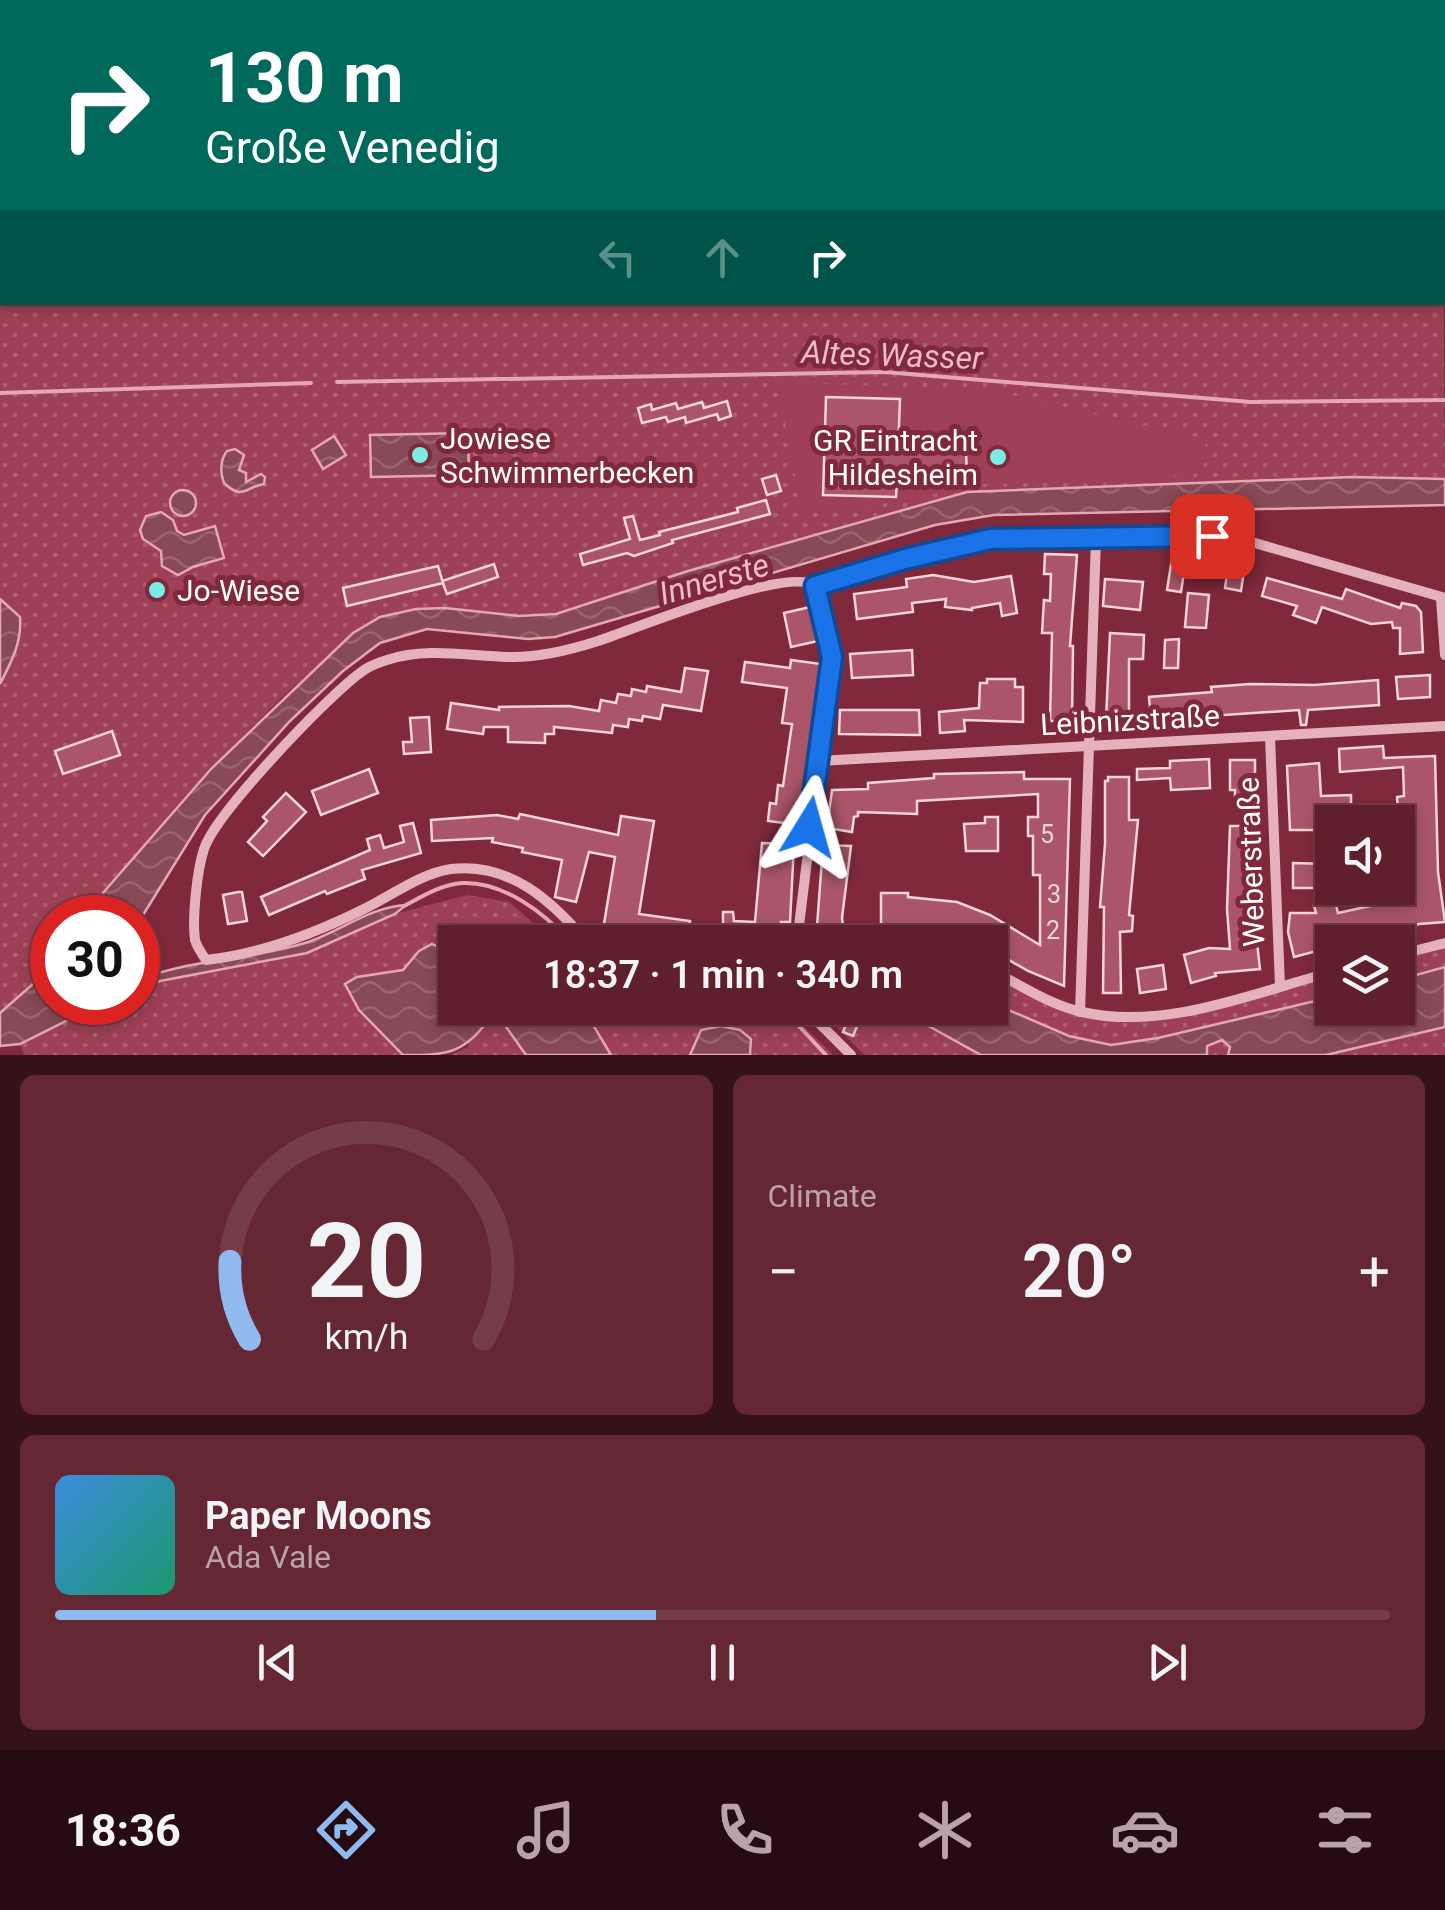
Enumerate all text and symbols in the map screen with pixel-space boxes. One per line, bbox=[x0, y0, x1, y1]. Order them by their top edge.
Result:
text: 130 m bbox=[205, 37, 404, 119]
icon: right bbox=[40, 40, 170, 170]
text: Große Venedig bbox=[205, 121, 500, 174]
icon: left bbox=[590, 230, 645, 285]
icon: ahead bbox=[695, 230, 750, 285]
icon: right bbox=[800, 230, 855, 285]
water label: Altes Wasser bbox=[799, 333, 985, 377]
place label: Jowiese Schwimmerbecken bbox=[440, 421, 694, 490]
place label: GR Eintracht Hildesheim bbox=[813, 423, 978, 492]
marker: Jowiese Schwimmerbecken bbox=[409, 444, 431, 466]
marker: GR Eintracht Hildesheim bbox=[987, 446, 1009, 468]
pin bbox=[1170, 494, 1255, 579]
icon: arrive bbox=[1185, 509, 1240, 564]
water label: Innerste bbox=[655, 545, 773, 613]
place label: Jo-Wiese bbox=[177, 573, 300, 608]
marker: Jo-Wiese bbox=[146, 579, 168, 601]
street label: Leibnizstraße bbox=[1039, 698, 1221, 742]
position arrow bbox=[757, 775, 861, 879]
street label: Weberstraße bbox=[1231, 776, 1271, 948]
map controls bbox=[1315, 805, 1415, 1025]
button: sound bbox=[1315, 805, 1415, 905]
house number: 5 bbox=[1040, 820, 1054, 849]
house number: 3 bbox=[1047, 880, 1061, 909]
speed limit sign: 30 bbox=[30, 895, 160, 1025]
house number: 2 bbox=[1046, 916, 1060, 945]
button: layers bbox=[1315, 925, 1415, 1025]
text: 18:37 · 1 min · 340 m bbox=[543, 953, 903, 997]
text: Climate bbox=[768, 1177, 877, 1215]
text: 20 bbox=[307, 1201, 426, 1322]
text: 20° bbox=[1022, 1227, 1136, 1315]
text: − bbox=[768, 1240, 799, 1304]
text: + bbox=[1359, 1240, 1390, 1304]
text: km/h bbox=[324, 1316, 408, 1358]
text: Paper Moons bbox=[205, 1494, 432, 1538]
text: Ada Vale bbox=[205, 1538, 331, 1576]
icon: previous bbox=[250, 1635, 305, 1690]
icon: pause bbox=[695, 1635, 750, 1690]
icon: next bbox=[1140, 1635, 1195, 1690]
icon: directions bbox=[311, 1795, 381, 1865]
icon: music bbox=[511, 1795, 581, 1865]
icon: phone bbox=[710, 1795, 780, 1865]
icon: climate bbox=[910, 1795, 980, 1865]
icon: car bbox=[1110, 1795, 1180, 1865]
icon: filters bbox=[1310, 1795, 1380, 1865]
text: 18:36 bbox=[65, 1804, 181, 1857]

